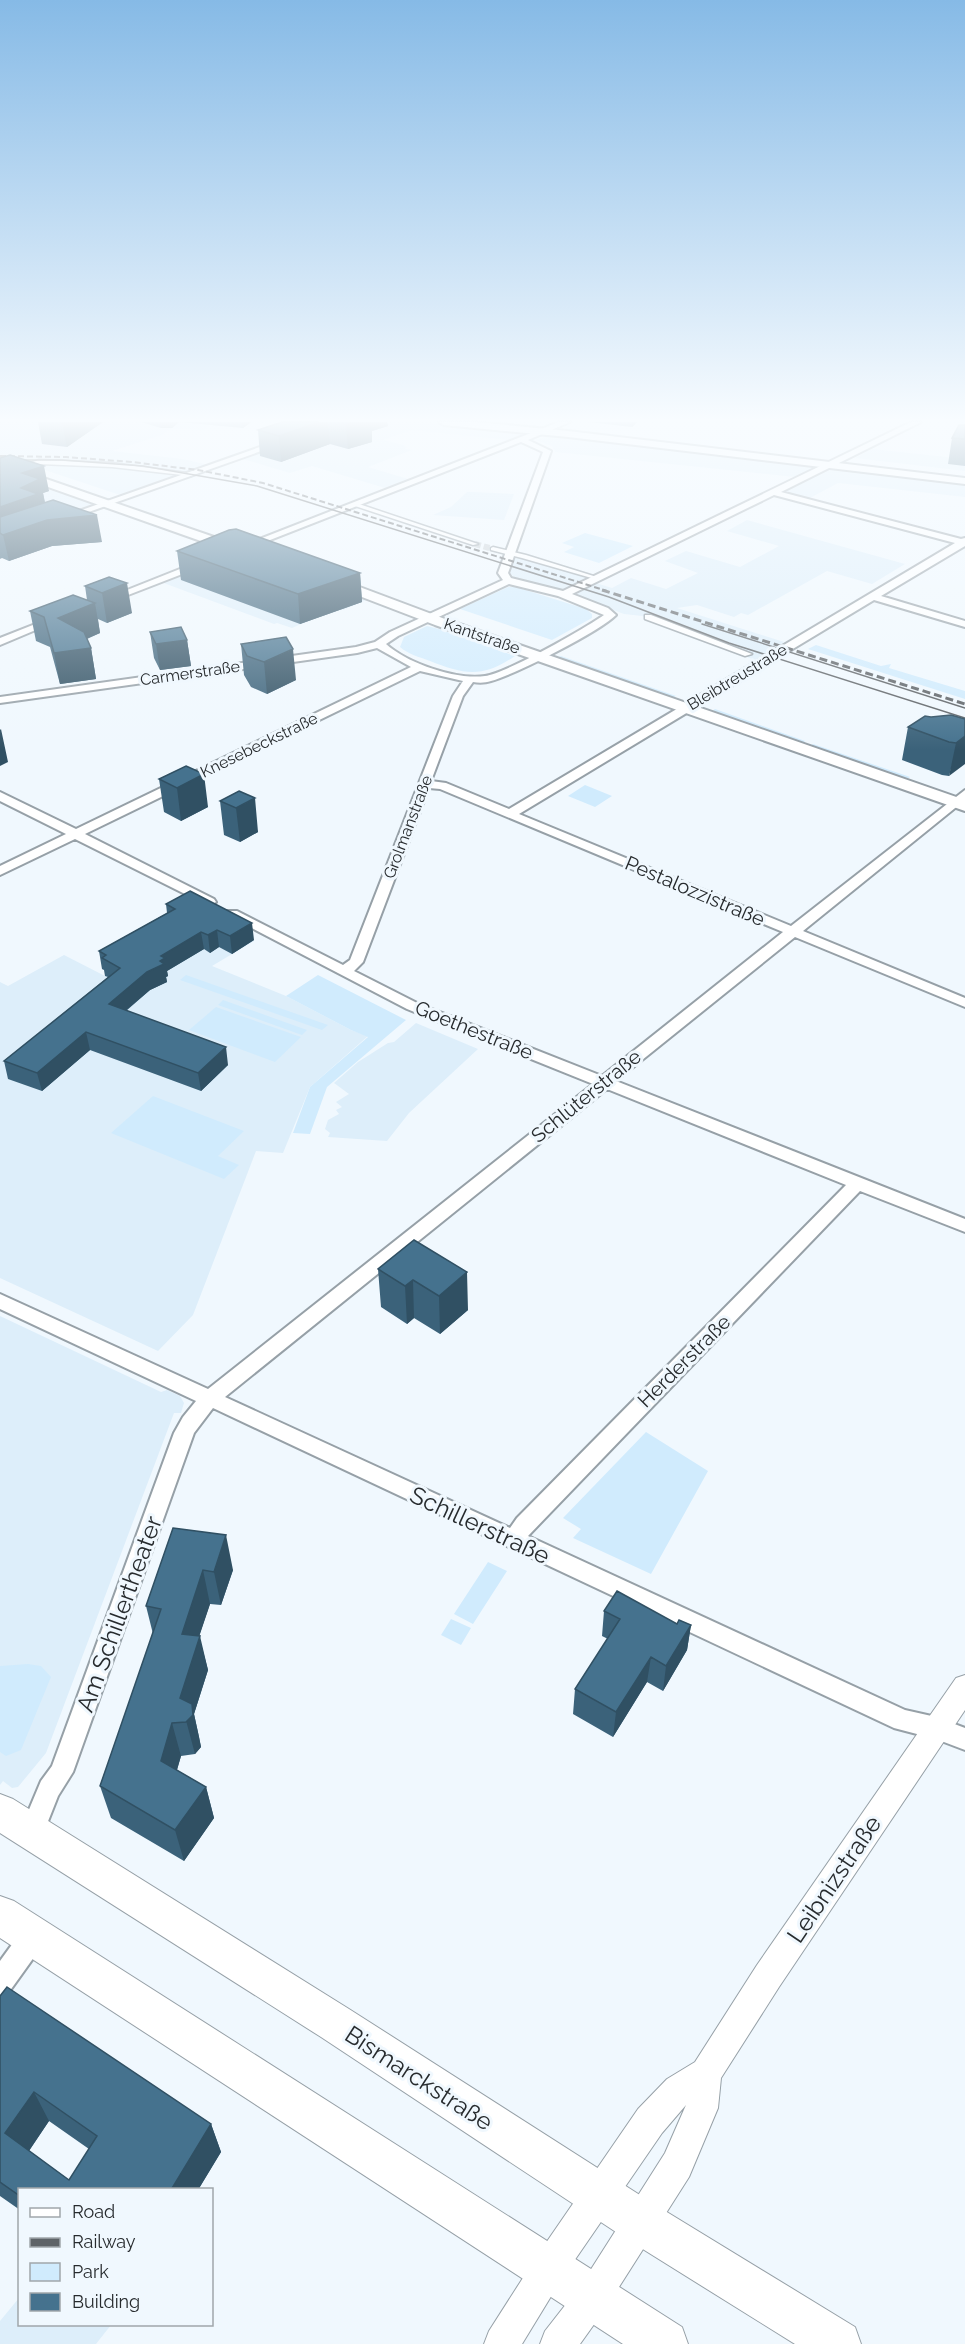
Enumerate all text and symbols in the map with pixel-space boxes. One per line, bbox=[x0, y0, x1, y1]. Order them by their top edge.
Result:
street label: Kantstraße bbox=[441, 614, 523, 658]
street label: Bleibtreustraße bbox=[684, 640, 790, 714]
street label: Carmerstraße bbox=[139, 657, 241, 689]
street label: Knesebeckstraße bbox=[197, 708, 321, 782]
street label: Grolmanstraße bbox=[380, 773, 436, 881]
street label: Pestalozzistraße bbox=[622, 851, 769, 931]
street label: Goethestraße bbox=[412, 995, 537, 1065]
street label: Schlüterstraße bbox=[526, 1044, 646, 1148]
street label: Herderstraße bbox=[633, 1309, 736, 1412]
street label: Schillerstraße bbox=[405, 1480, 555, 1570]
street label: Am Schillertheater bbox=[70, 1512, 168, 1716]
street label: Leibnizstraße bbox=[781, 1810, 887, 1948]
street label: Bismarckstraße bbox=[340, 2019, 498, 2137]
legend bbox=[18, 2188, 213, 2326]
text: Road bbox=[72, 2201, 115, 2222]
text: Railway bbox=[72, 2231, 136, 2252]
text: Park bbox=[72, 2261, 109, 2282]
text: Building bbox=[72, 2291, 140, 2312]

